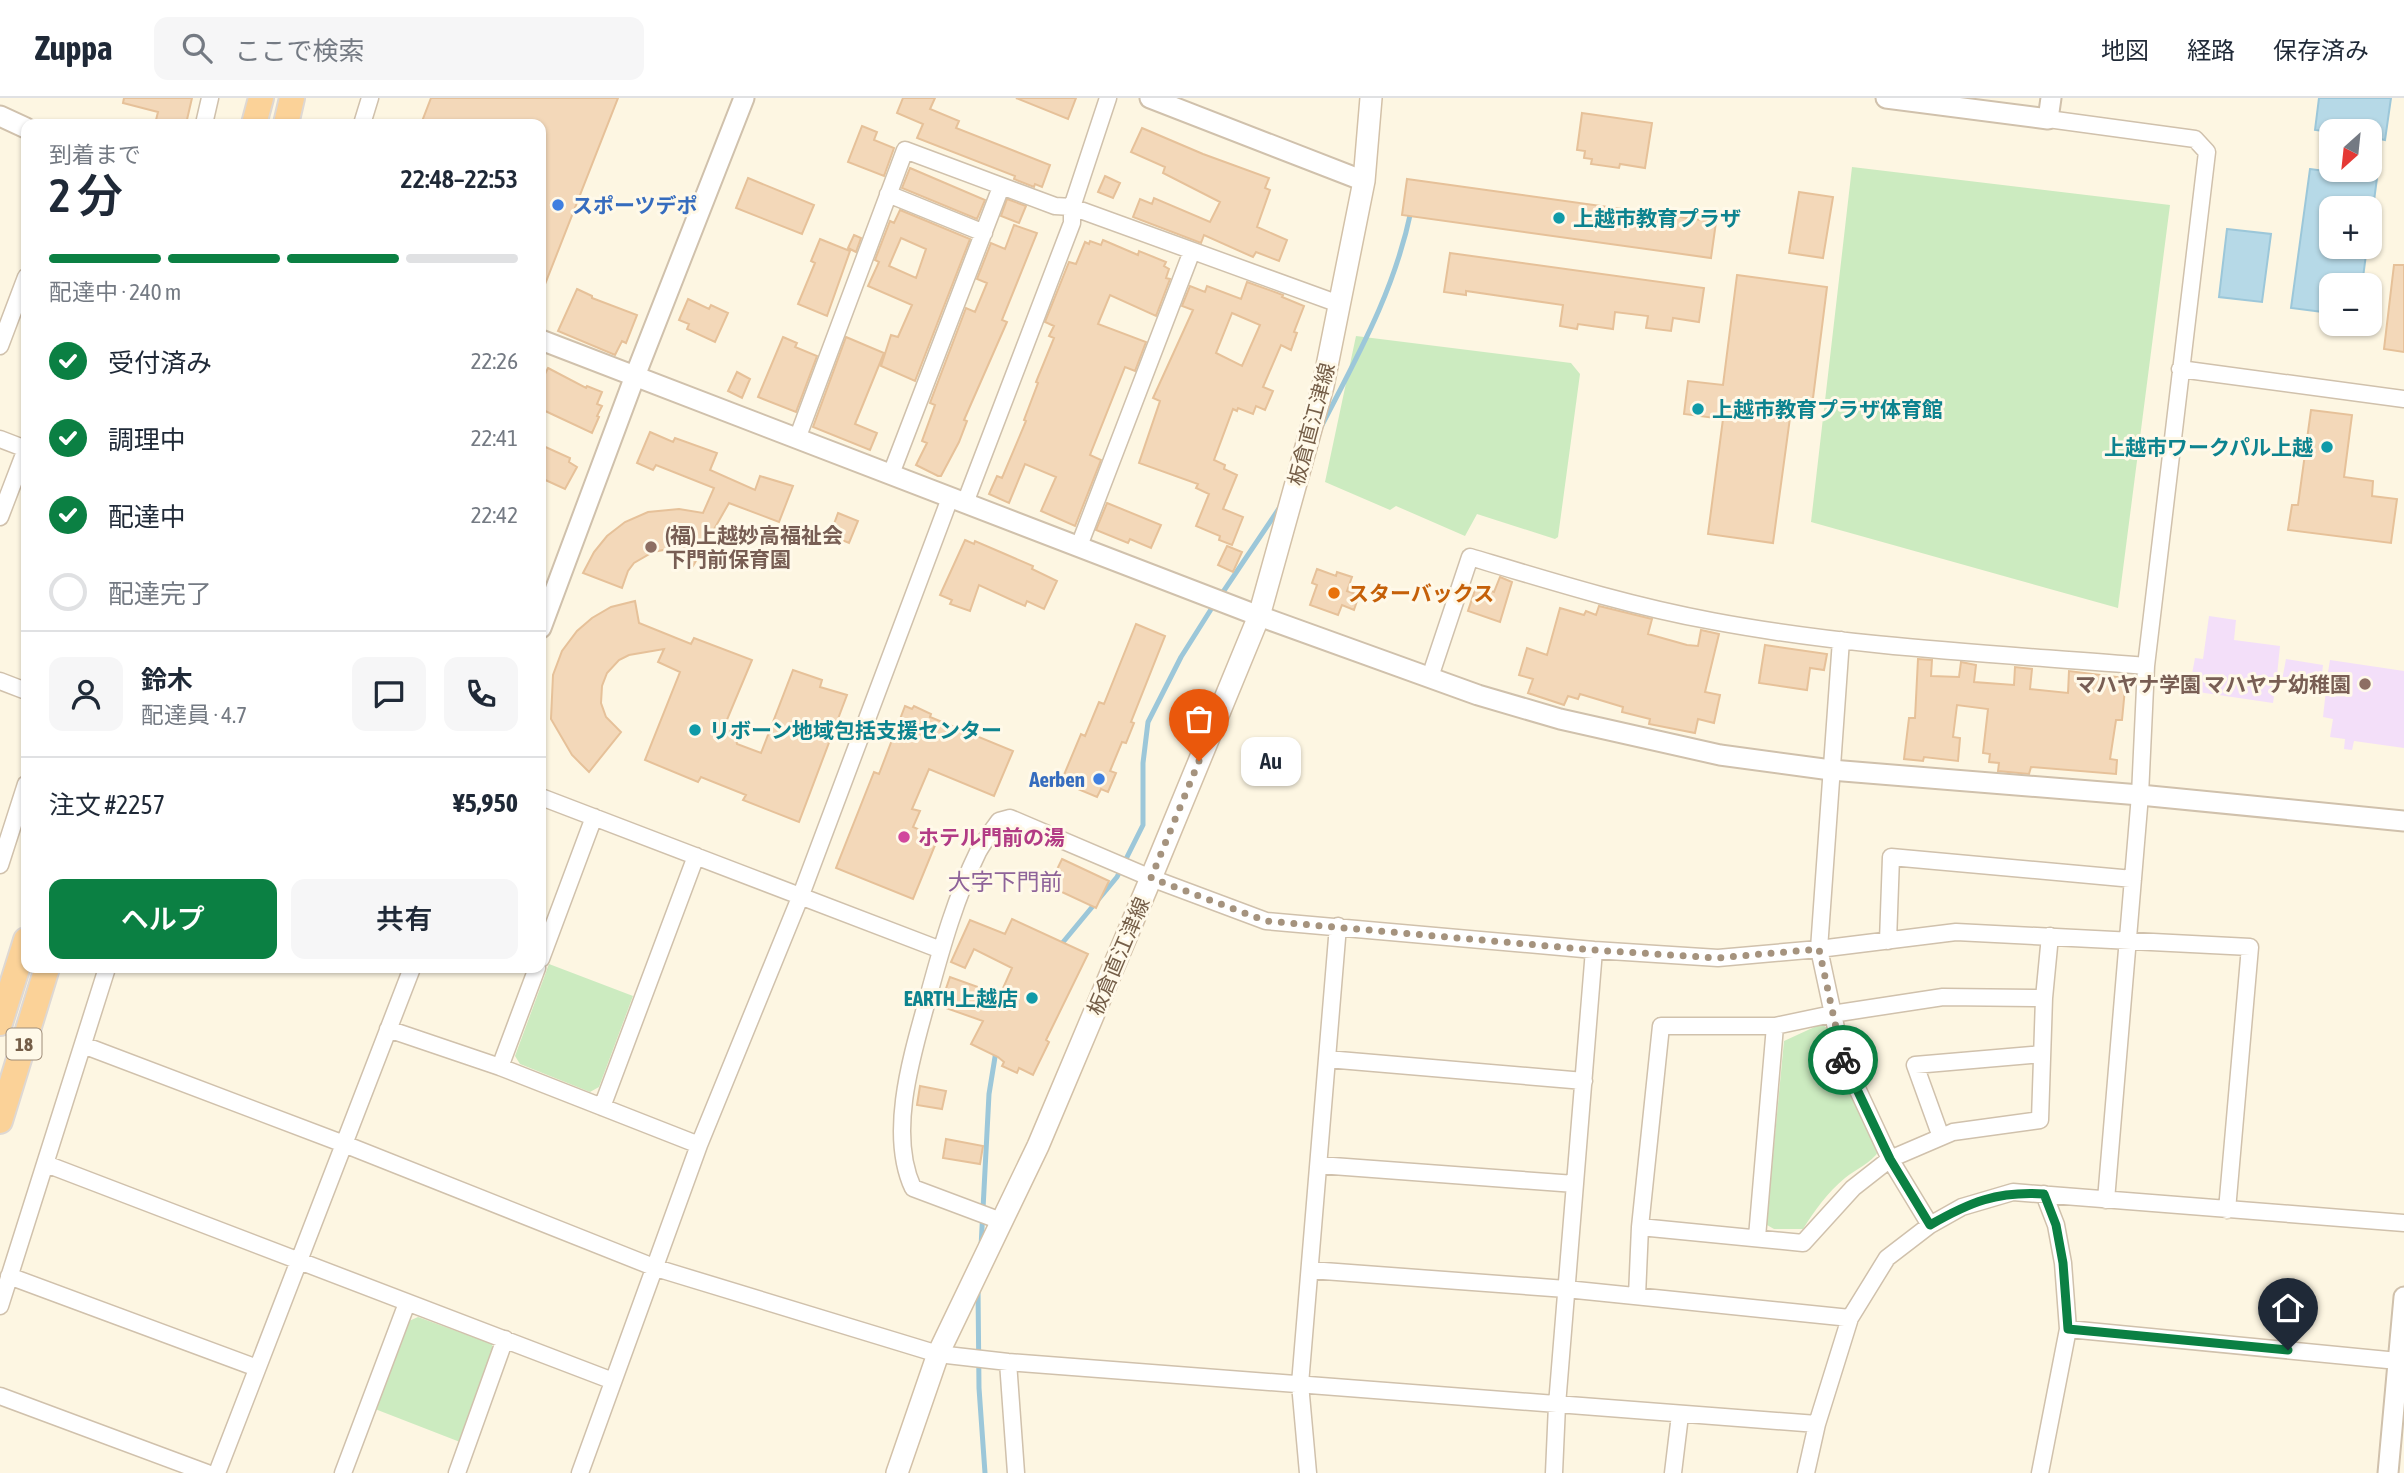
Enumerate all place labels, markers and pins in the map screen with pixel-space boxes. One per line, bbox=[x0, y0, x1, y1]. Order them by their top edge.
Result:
place label: スポーツデポ bbox=[572, 193, 698, 217]
marker: スポーツデポ bbox=[550, 197, 566, 213]
place label: 上越市教育プラザ bbox=[1573, 206, 1741, 230]
marker: 上越市教育プラザ bbox=[1551, 210, 1567, 226]
place label: 上越市教育プラザ体育館 bbox=[1712, 397, 1943, 421]
marker: 上越市教育プラザ体育館 bbox=[1690, 401, 1706, 417]
place label: 上越市ワークパル上越 bbox=[2104, 435, 2313, 459]
marker: 上越市ワークパル上越 bbox=[2319, 439, 2335, 455]
place label: (福)上越妙高福祉会 下門前保育園 bbox=[665, 523, 843, 571]
marker: (福)上越妙高福祉会 下門前保育園 bbox=[643, 539, 659, 555]
place label: スターバックス bbox=[1348, 581, 1494, 605]
marker: スターバックス bbox=[1326, 585, 1342, 601]
place label: マハヤナ学園 マハヤナ幼稚園 bbox=[2075, 672, 2351, 696]
marker: マハヤナ学園 マハヤナ幼稚園 bbox=[2357, 676, 2373, 692]
pin bbox=[1169, 689, 1229, 761]
place label: リボーン地域包括支援センター bbox=[709, 718, 1002, 742]
marker: リボーン地域包括支援センター bbox=[687, 722, 703, 738]
callout: Au bbox=[1241, 736, 1300, 786]
place label: Aerben bbox=[1028, 767, 1085, 791]
marker: Aerben bbox=[1091, 771, 1107, 787]
place label: ホテル門前の湯 bbox=[918, 825, 1065, 849]
marker: ホテル門前の湯 bbox=[896, 829, 912, 845]
place label: EARTH上越店 bbox=[904, 986, 1018, 1010]
marker: EARTH上越店 bbox=[1024, 990, 1040, 1006]
pin bbox=[2258, 1278, 2318, 1350]

